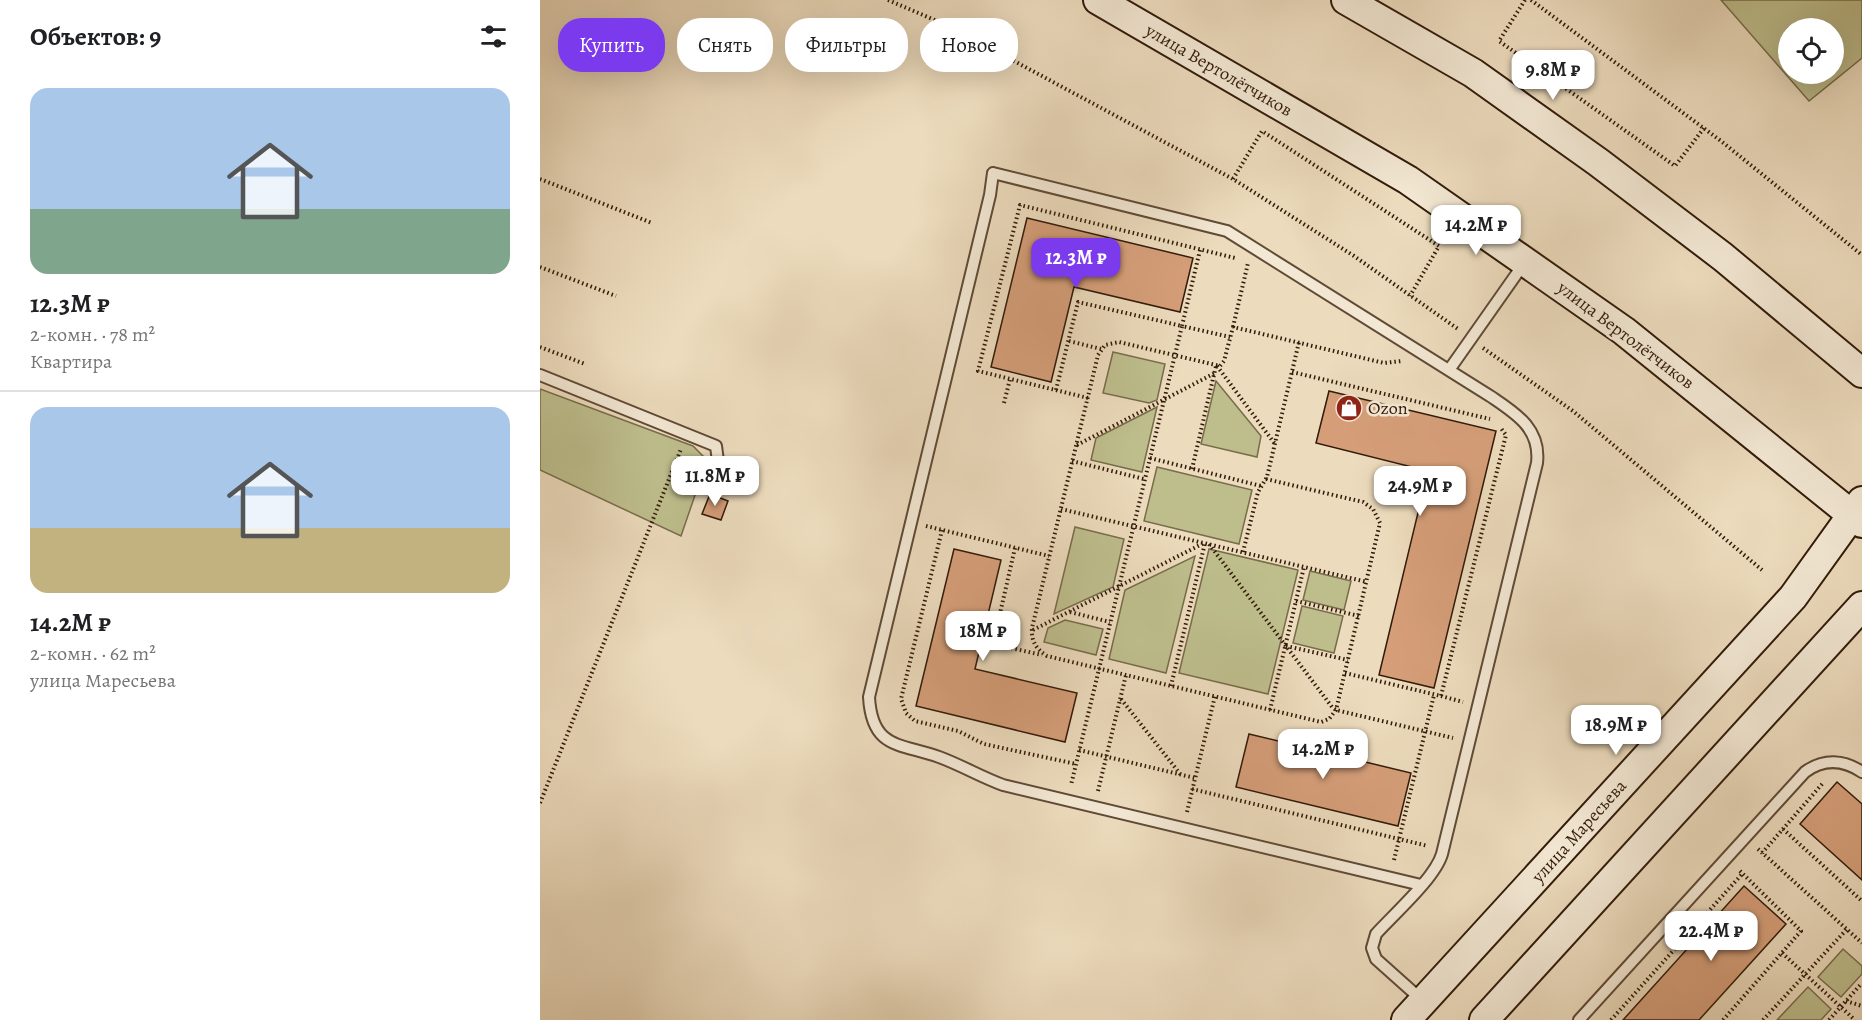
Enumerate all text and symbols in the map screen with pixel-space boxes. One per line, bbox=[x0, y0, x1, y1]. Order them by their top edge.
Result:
chip: Купить bbox=[558, 18, 665, 72]
chip: Снять bbox=[677, 18, 773, 72]
chip: Фильтры bbox=[785, 18, 908, 72]
chip: Новое bbox=[920, 18, 1018, 72]
street label: улица Вертолётчиков bbox=[1140, 18, 1297, 122]
map controls bbox=[1778, 18, 1844, 84]
button: locate bbox=[1778, 18, 1844, 84]
text: Объектов: 9 bbox=[30, 19, 161, 54]
icon: filters bbox=[477, 20, 510, 53]
pin: 9.8M ₽ bbox=[1504, 50, 1602, 101]
text: 9.8M ₽ bbox=[1526, 56, 1580, 83]
icon: home bbox=[216, 127, 324, 235]
pin: 14.2M ₽ bbox=[1421, 205, 1531, 256]
text: 14.2M ₽ bbox=[1445, 211, 1507, 238]
pin: 12.3M ₽ bbox=[1021, 238, 1131, 289]
text: 12.3M ₽ bbox=[1045, 244, 1107, 271]
street label: улица Вертолётчиков bbox=[1552, 275, 1699, 394]
text: 12.3M ₽ bbox=[30, 286, 110, 321]
text: 2-комн. · 78 m² bbox=[30, 321, 155, 348]
text: Квартира bbox=[30, 348, 112, 375]
shop icon: Ozon bbox=[1334, 393, 1364, 423]
place label: Ozon bbox=[1368, 396, 1408, 420]
icon: home bbox=[216, 446, 324, 554]
pin: 11.8M ₽ bbox=[660, 456, 770, 507]
text: 11.8M ₽ bbox=[685, 462, 745, 489]
pin: 24.9M ₽ bbox=[1365, 466, 1475, 517]
text: 24.9M ₽ bbox=[1388, 472, 1452, 499]
text: 14.2M ₽ bbox=[30, 605, 111, 640]
pin: 18M ₽ bbox=[941, 611, 1025, 662]
text: 18M ₽ bbox=[959, 617, 1007, 644]
text: 2-комн. · 62 m² bbox=[30, 640, 156, 667]
text: улица Маресьева bbox=[30, 667, 176, 694]
pin: 18.9M ₽ bbox=[1561, 705, 1671, 756]
text: 18.9M ₽ bbox=[1585, 711, 1647, 738]
pin: 14.2M ₽ bbox=[1268, 729, 1378, 780]
text: 14.2M ₽ bbox=[1292, 735, 1354, 762]
street label: улица Маресьева bbox=[1525, 774, 1632, 889]
pin: 22.4M ₽ bbox=[1656, 911, 1766, 962]
text: 22.4M ₽ bbox=[1679, 917, 1743, 944]

